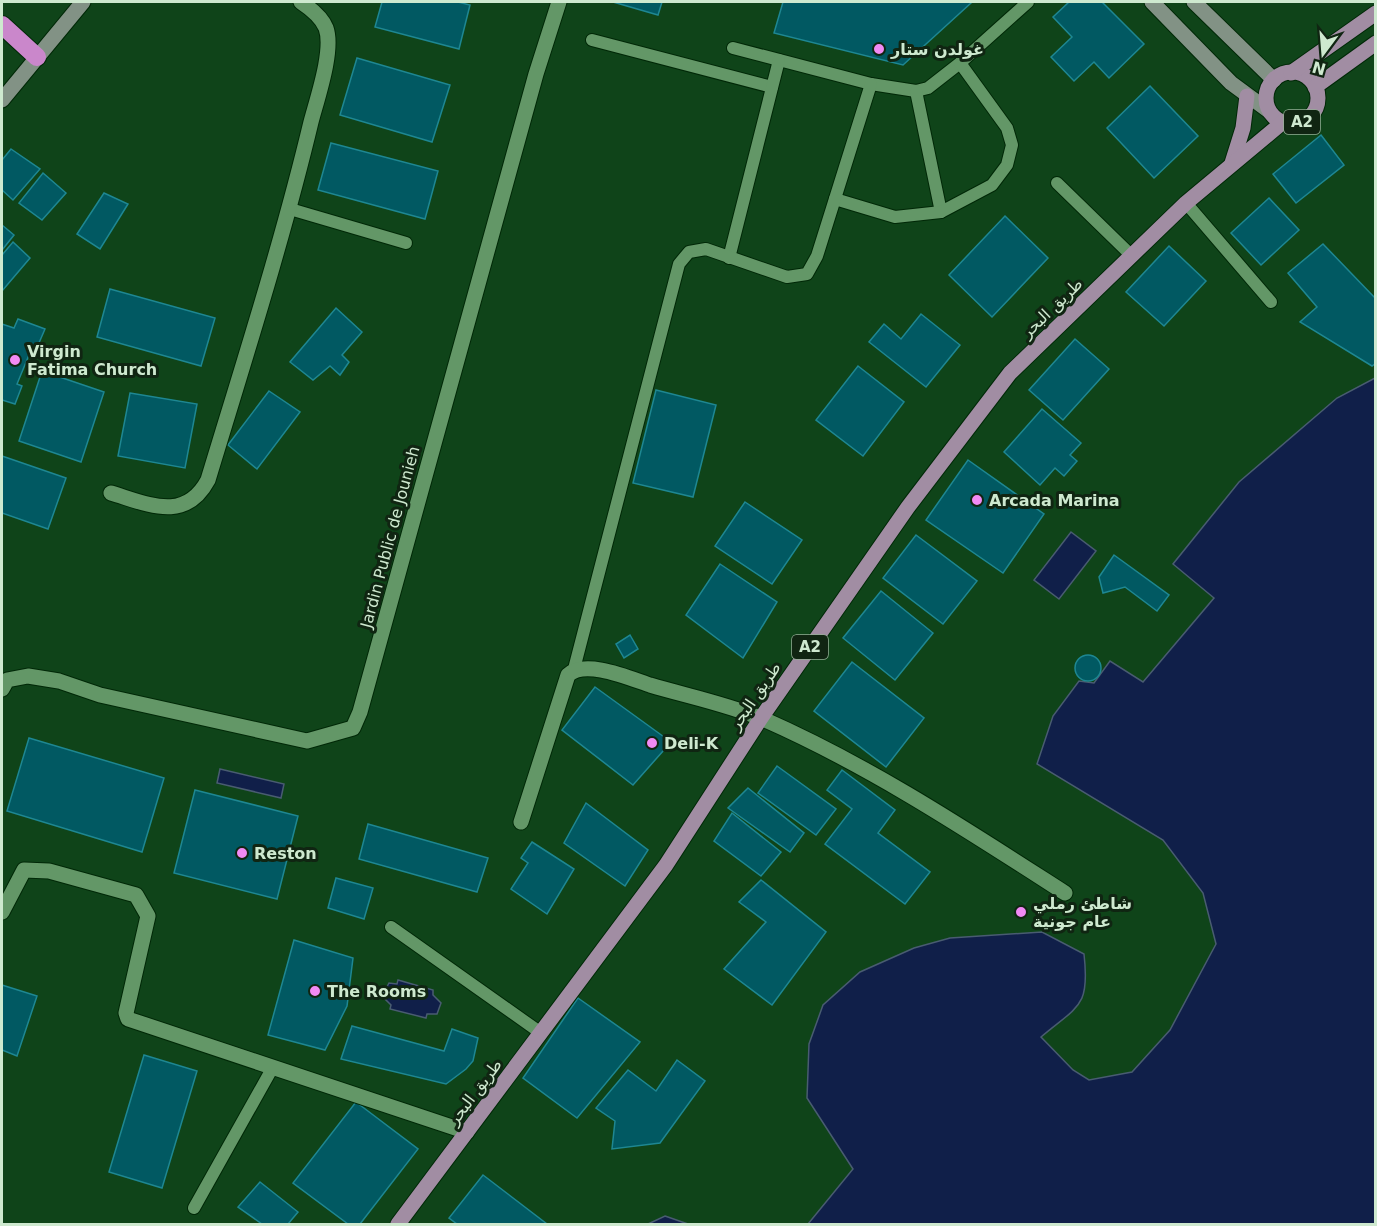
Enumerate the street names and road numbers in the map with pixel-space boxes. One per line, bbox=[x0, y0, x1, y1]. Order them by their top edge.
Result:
road number: A2 bbox=[1284, 110, 1320, 134]
street label: طريق البحر bbox=[1017, 274, 1087, 343]
street label: Jardin Public de Jounieh bbox=[356, 444, 423, 631]
road number: A2 bbox=[792, 635, 828, 659]
street label: طريق البحر bbox=[725, 658, 785, 735]
street label: طريق البحر bbox=[443, 1055, 507, 1130]

